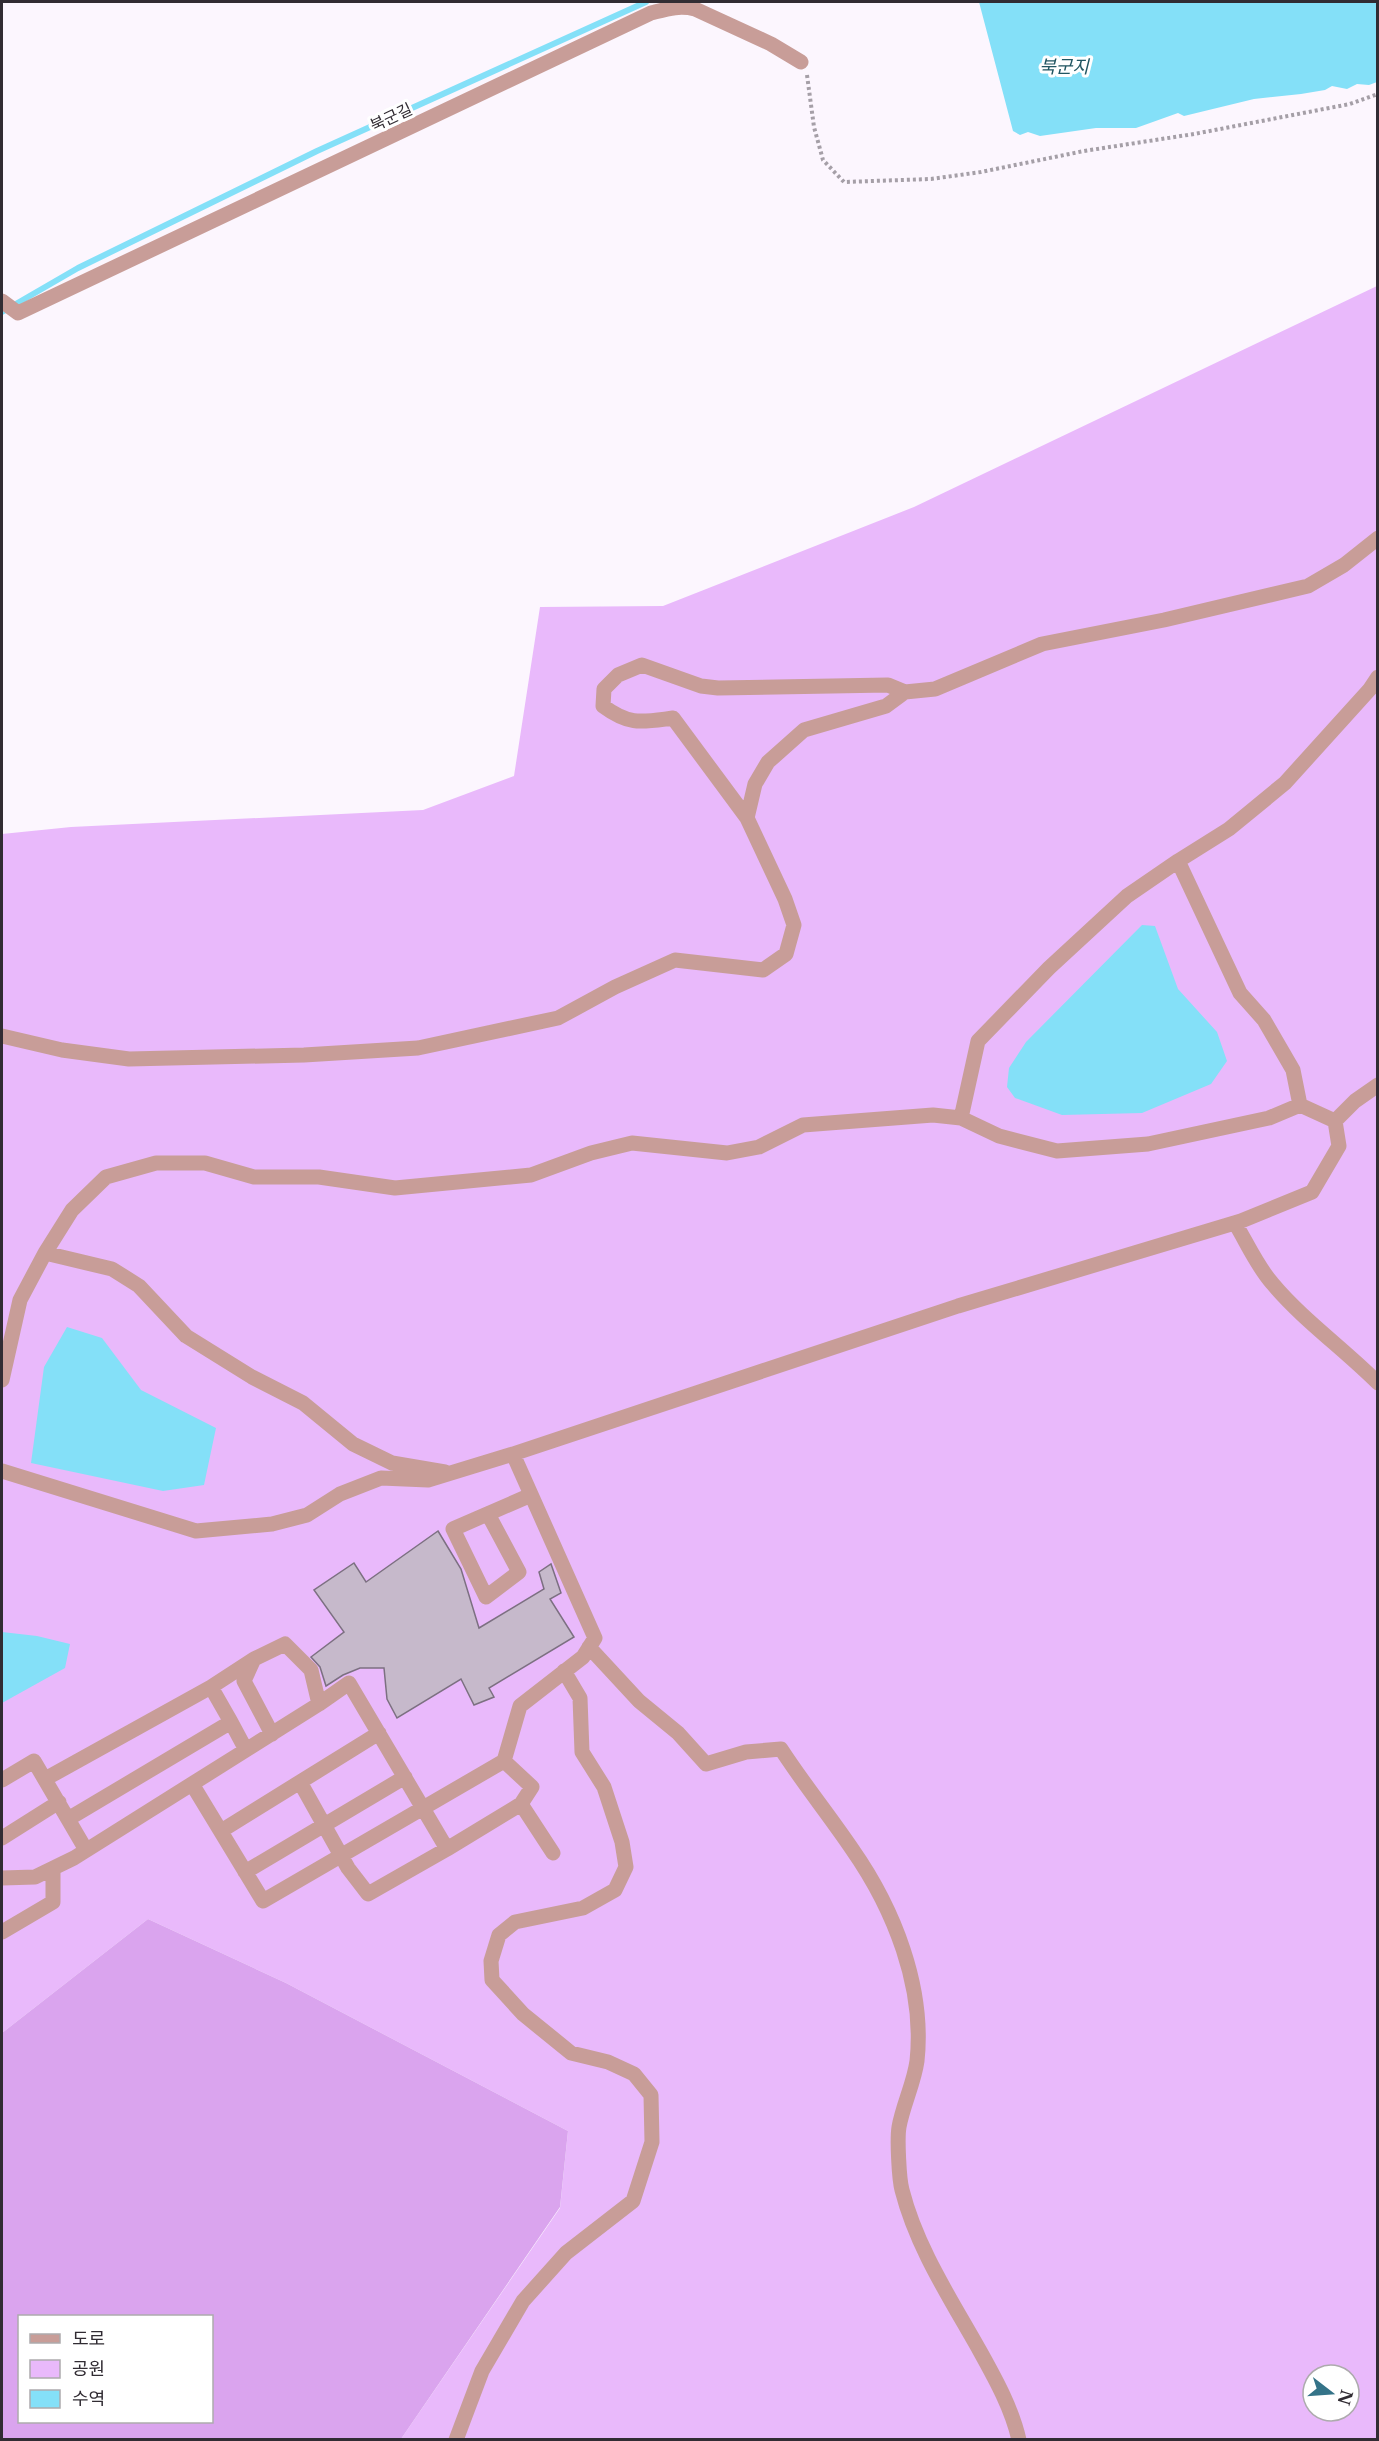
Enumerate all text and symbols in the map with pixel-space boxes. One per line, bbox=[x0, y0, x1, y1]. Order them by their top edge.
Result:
water label: 북군지 bbox=[1039, 56, 1090, 78]
street label: 북군길 bbox=[367, 99, 415, 135]
legend bbox=[18, 2315, 213, 2423]
text: 도로 bbox=[72, 2328, 105, 2350]
text: 공원 bbox=[72, 2358, 105, 2380]
north arrow bbox=[1301, 2363, 1361, 2423]
text: N bbox=[1334, 2387, 1357, 2408]
text: 수역 bbox=[72, 2388, 105, 2410]

